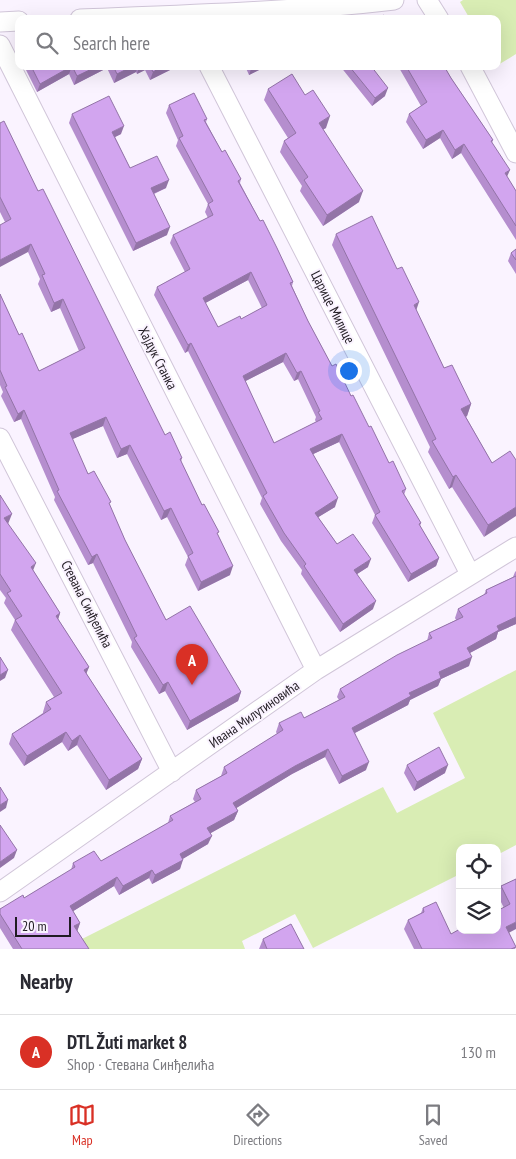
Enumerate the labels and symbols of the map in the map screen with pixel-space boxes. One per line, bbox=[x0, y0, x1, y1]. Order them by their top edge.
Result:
street label: Царице Милице bbox=[307, 268, 359, 347]
street label: Хајдук Станка bbox=[134, 323, 182, 393]
your location bbox=[336, 358, 362, 384]
street label: Стевана Синђелића bbox=[57, 557, 117, 651]
pin: A bbox=[176, 644, 208, 685]
street label: Ивана Милутиновића bbox=[205, 676, 303, 752]
scale bar bbox=[15, 914, 71, 937]

